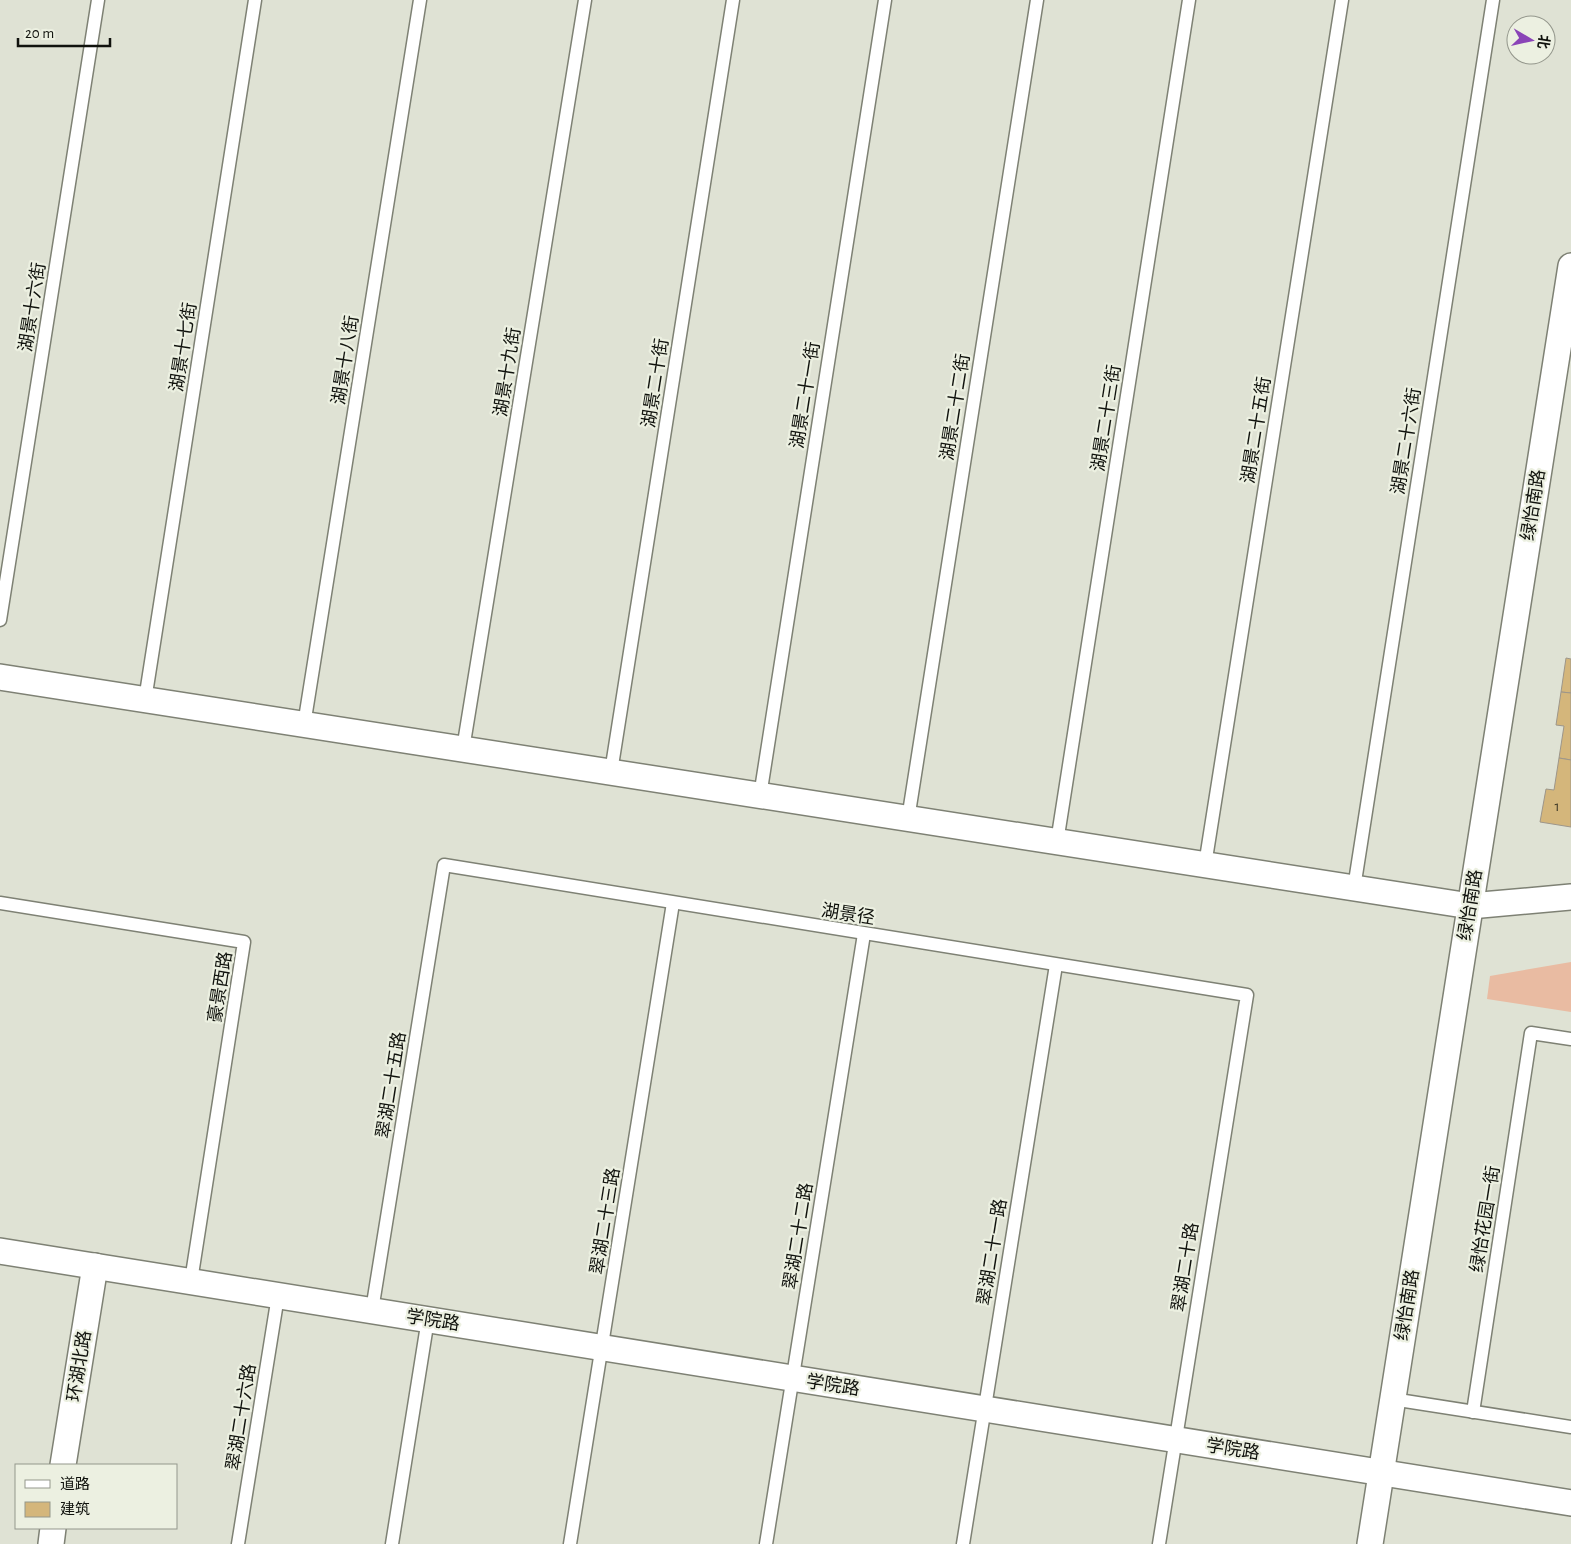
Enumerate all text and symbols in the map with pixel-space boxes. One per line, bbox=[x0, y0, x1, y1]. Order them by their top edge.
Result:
scale bar bbox=[18, 15, 110, 47]
north arrow bbox=[1506, 15, 1556, 65]
text: 20 m bbox=[25, 26, 54, 41]
text: 北 bbox=[1535, 34, 1552, 50]
street label: 湖景十六街 bbox=[15, 261, 49, 353]
street label: 湖景十七街 bbox=[166, 301, 200, 393]
street label: 湖景十八街 bbox=[328, 314, 362, 406]
street label: 湖景十九街 bbox=[490, 326, 524, 418]
street label: 湖景二十街 bbox=[638, 337, 672, 429]
street label: 湖景二十一街 bbox=[787, 340, 823, 450]
street label: 湖景二十二街 bbox=[937, 352, 973, 462]
street label: 湖景二十三街 bbox=[1088, 363, 1124, 473]
street label: 湖景二十五街 bbox=[1238, 375, 1274, 485]
street label: 湖景二十六街 bbox=[1388, 386, 1424, 496]
street label: 绿怡南路 bbox=[1517, 468, 1549, 542]
house number: 1 bbox=[1554, 799, 1560, 814]
street label: 绿怡南路 bbox=[1454, 868, 1486, 942]
street label: 湖景径 bbox=[820, 900, 876, 928]
street label: 豪景西路 bbox=[204, 950, 236, 1024]
street label: 翠湖二十五路 bbox=[373, 1030, 409, 1140]
street label: 绿怡花园一街 bbox=[1467, 1164, 1503, 1274]
street label: 翠湖二十三路 bbox=[587, 1166, 623, 1276]
street label: 翠湖二十二路 bbox=[780, 1181, 816, 1291]
street label: 翠湖二十一路 bbox=[974, 1197, 1010, 1307]
street label: 翠湖二十路 bbox=[1168, 1221, 1202, 1313]
street label: 绿怡南路 bbox=[1391, 1268, 1423, 1342]
street label: 学院路 bbox=[405, 1306, 461, 1334]
street label: 环湖北路 bbox=[63, 1329, 95, 1403]
street label: 翠湖二十六路 bbox=[223, 1362, 259, 1472]
street label: 学院路 bbox=[805, 1371, 861, 1399]
street label: 学院路 bbox=[1205, 1435, 1261, 1463]
legend bbox=[15, 1464, 178, 1529]
text: 道路 bbox=[60, 1476, 90, 1492]
text: 建筑 bbox=[60, 1501, 90, 1517]

